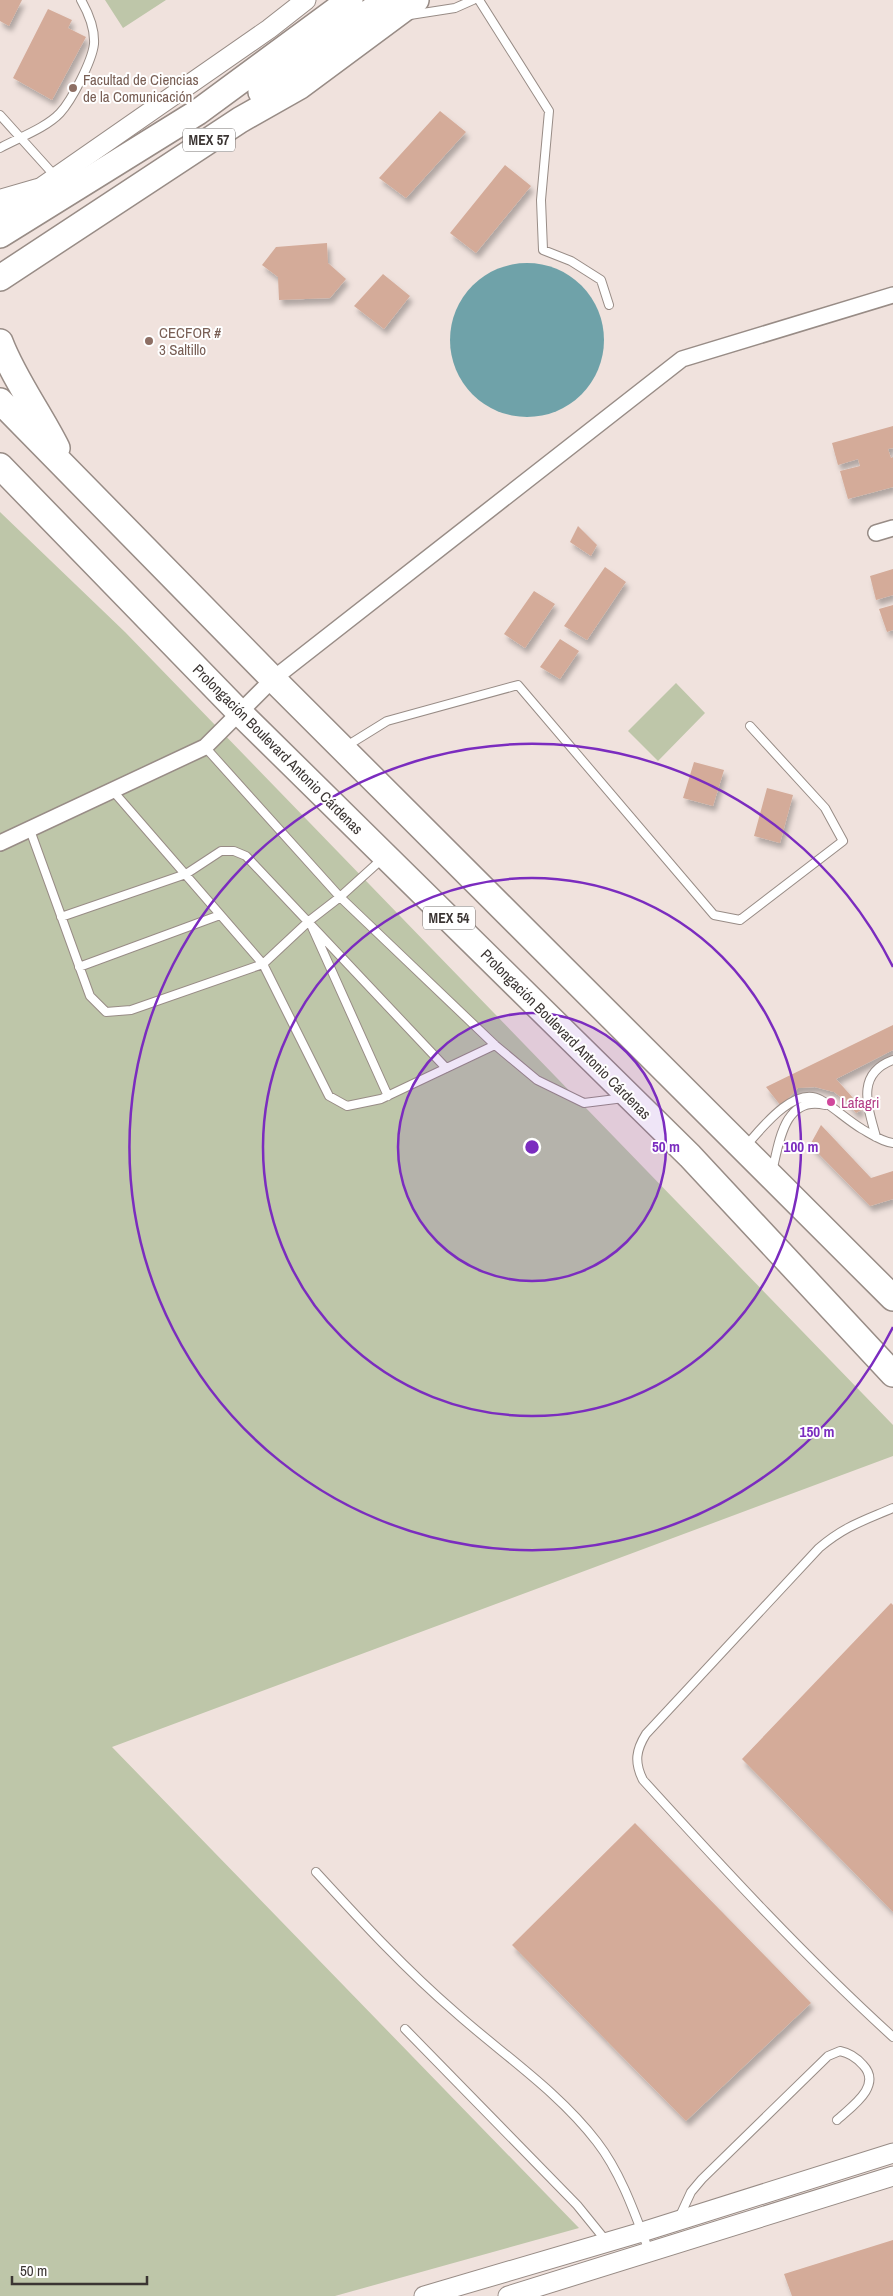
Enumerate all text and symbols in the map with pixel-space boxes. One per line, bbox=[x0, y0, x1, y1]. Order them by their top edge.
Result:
place label: Facultad de Ciencias de la Comunicación bbox=[83, 69, 199, 107]
marker: Facultad de Ciencias de la Comunicación bbox=[67, 82, 79, 94]
road number: MEX 57 bbox=[183, 128, 235, 152]
place label: CECFOR # 3 Saltillo bbox=[159, 322, 221, 360]
marker: CECFOR # 3 Saltillo bbox=[143, 335, 155, 347]
street label: Prolongación Boulevard Antonio Cárdenas bbox=[188, 659, 368, 839]
road number: MEX 54 bbox=[423, 906, 475, 930]
street label: Prolongación Boulevard Antonio Cárdenas bbox=[476, 944, 656, 1124]
place label: Lafagri bbox=[841, 1092, 879, 1113]
marker: Lafagri bbox=[825, 1096, 837, 1108]
text: 50 m bbox=[652, 1136, 680, 1157]
text: 100 m bbox=[784, 1136, 818, 1157]
centre of rings bbox=[523, 1138, 541, 1156]
text: 150 m bbox=[800, 1421, 834, 1442]
scale bar bbox=[12, 2254, 148, 2286]
text: 50 m bbox=[20, 2260, 47, 2281]

